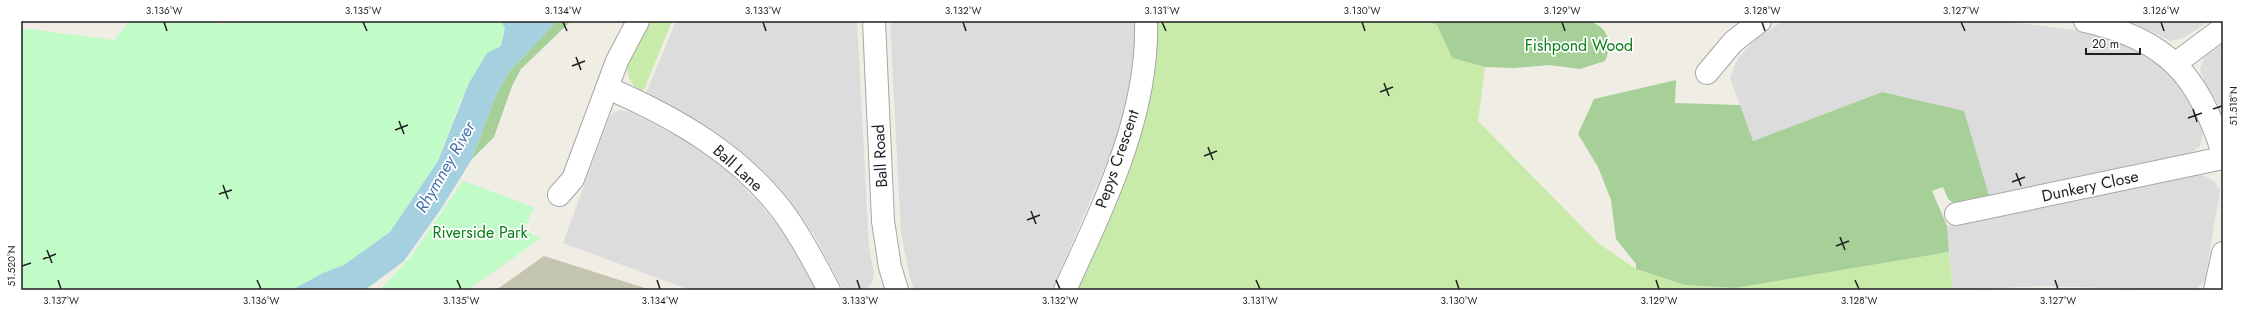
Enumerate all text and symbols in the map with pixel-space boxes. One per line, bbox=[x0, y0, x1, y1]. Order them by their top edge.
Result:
text: 3.136°W bbox=[146, 3, 182, 18]
text: 3.135°W bbox=[345, 3, 381, 18]
text: 3.134°W bbox=[545, 3, 581, 18]
text: 3.133°W bbox=[745, 3, 781, 18]
text: 3.132°W bbox=[945, 3, 981, 18]
text: 3.131°W bbox=[1144, 3, 1180, 18]
text: 3.130°W bbox=[1344, 3, 1381, 18]
text: 3.129°W bbox=[1544, 3, 1581, 18]
text: 3.128°W bbox=[1744, 3, 1780, 18]
text: 3.127°W bbox=[1943, 3, 1979, 18]
text: 3.126°W bbox=[2143, 3, 2180, 18]
scale bar bbox=[2086, 30, 2140, 56]
park label: Fishpond Wood bbox=[1525, 34, 1633, 57]
text: 20 m bbox=[2092, 35, 2119, 53]
text: 51.518°N bbox=[2226, 86, 2241, 126]
street label: Pepys Crescent bbox=[1089, 107, 1145, 211]
water label: Rhymney River bbox=[409, 116, 482, 217]
street label: Ball Road bbox=[867, 124, 893, 188]
street label: Ball Lane bbox=[708, 139, 768, 197]
street label: Dunkery Close bbox=[2039, 165, 2141, 207]
park label: Riverside Park bbox=[433, 221, 528, 244]
text: 51.520°N bbox=[4, 246, 19, 287]
text: 3.137°W bbox=[43, 293, 79, 308]
text: 3.136°W bbox=[243, 293, 279, 308]
text: 3.135°W bbox=[443, 293, 479, 308]
text: 3.134°W bbox=[642, 293, 678, 308]
text: 3.133°W bbox=[842, 293, 878, 308]
text: 3.132°W bbox=[1042, 293, 1078, 308]
text: 3.131°W bbox=[1242, 293, 1278, 308]
text: 3.130°W bbox=[1441, 293, 1478, 308]
text: 3.129°W bbox=[1641, 293, 1678, 308]
text: 3.128°W bbox=[1841, 293, 1877, 308]
text: 3.127°W bbox=[2040, 293, 2076, 308]

